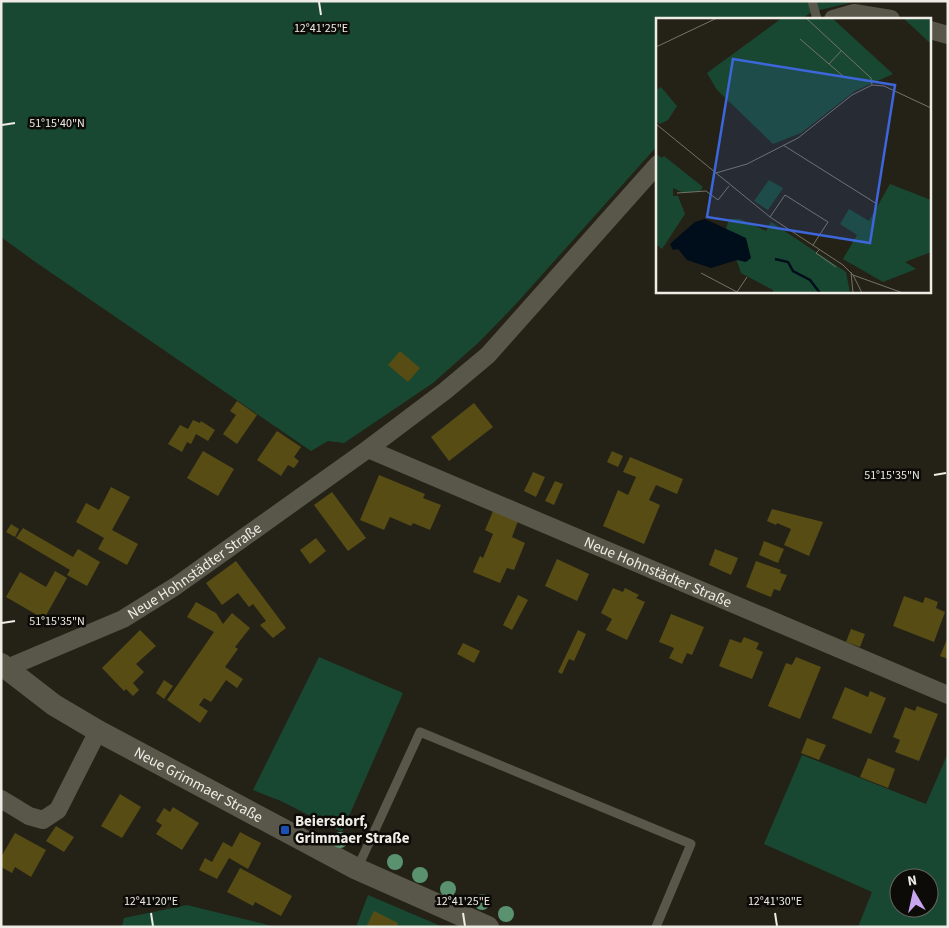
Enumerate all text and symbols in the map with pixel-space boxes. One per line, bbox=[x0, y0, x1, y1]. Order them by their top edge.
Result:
inset map bbox=[656, 18, 932, 292]
text: 12°41'25"E bbox=[294, 20, 348, 37]
text: 51°15'40"N bbox=[29, 115, 85, 132]
text: 51°15'35"N bbox=[864, 467, 920, 484]
street label: Neue Hohnstädter Straße bbox=[123, 518, 266, 624]
street label: Neue Hohnstädter Straße bbox=[581, 531, 735, 613]
text: 51°15'35"N bbox=[29, 613, 85, 630]
street label: Neue Grimmaer Straße bbox=[130, 742, 267, 828]
place label: Beiersdorf, Grimmaer Straße bbox=[295, 811, 410, 849]
marker: Beiersdorf, Grimmaer Straße bbox=[279, 824, 291, 836]
north arrow bbox=[889, 868, 939, 918]
text: N bbox=[906, 871, 918, 892]
text: 12°41'20"E bbox=[124, 893, 178, 910]
text: 12°41'25"E bbox=[436, 893, 490, 910]
text: 12°41'30"E bbox=[748, 893, 802, 910]

